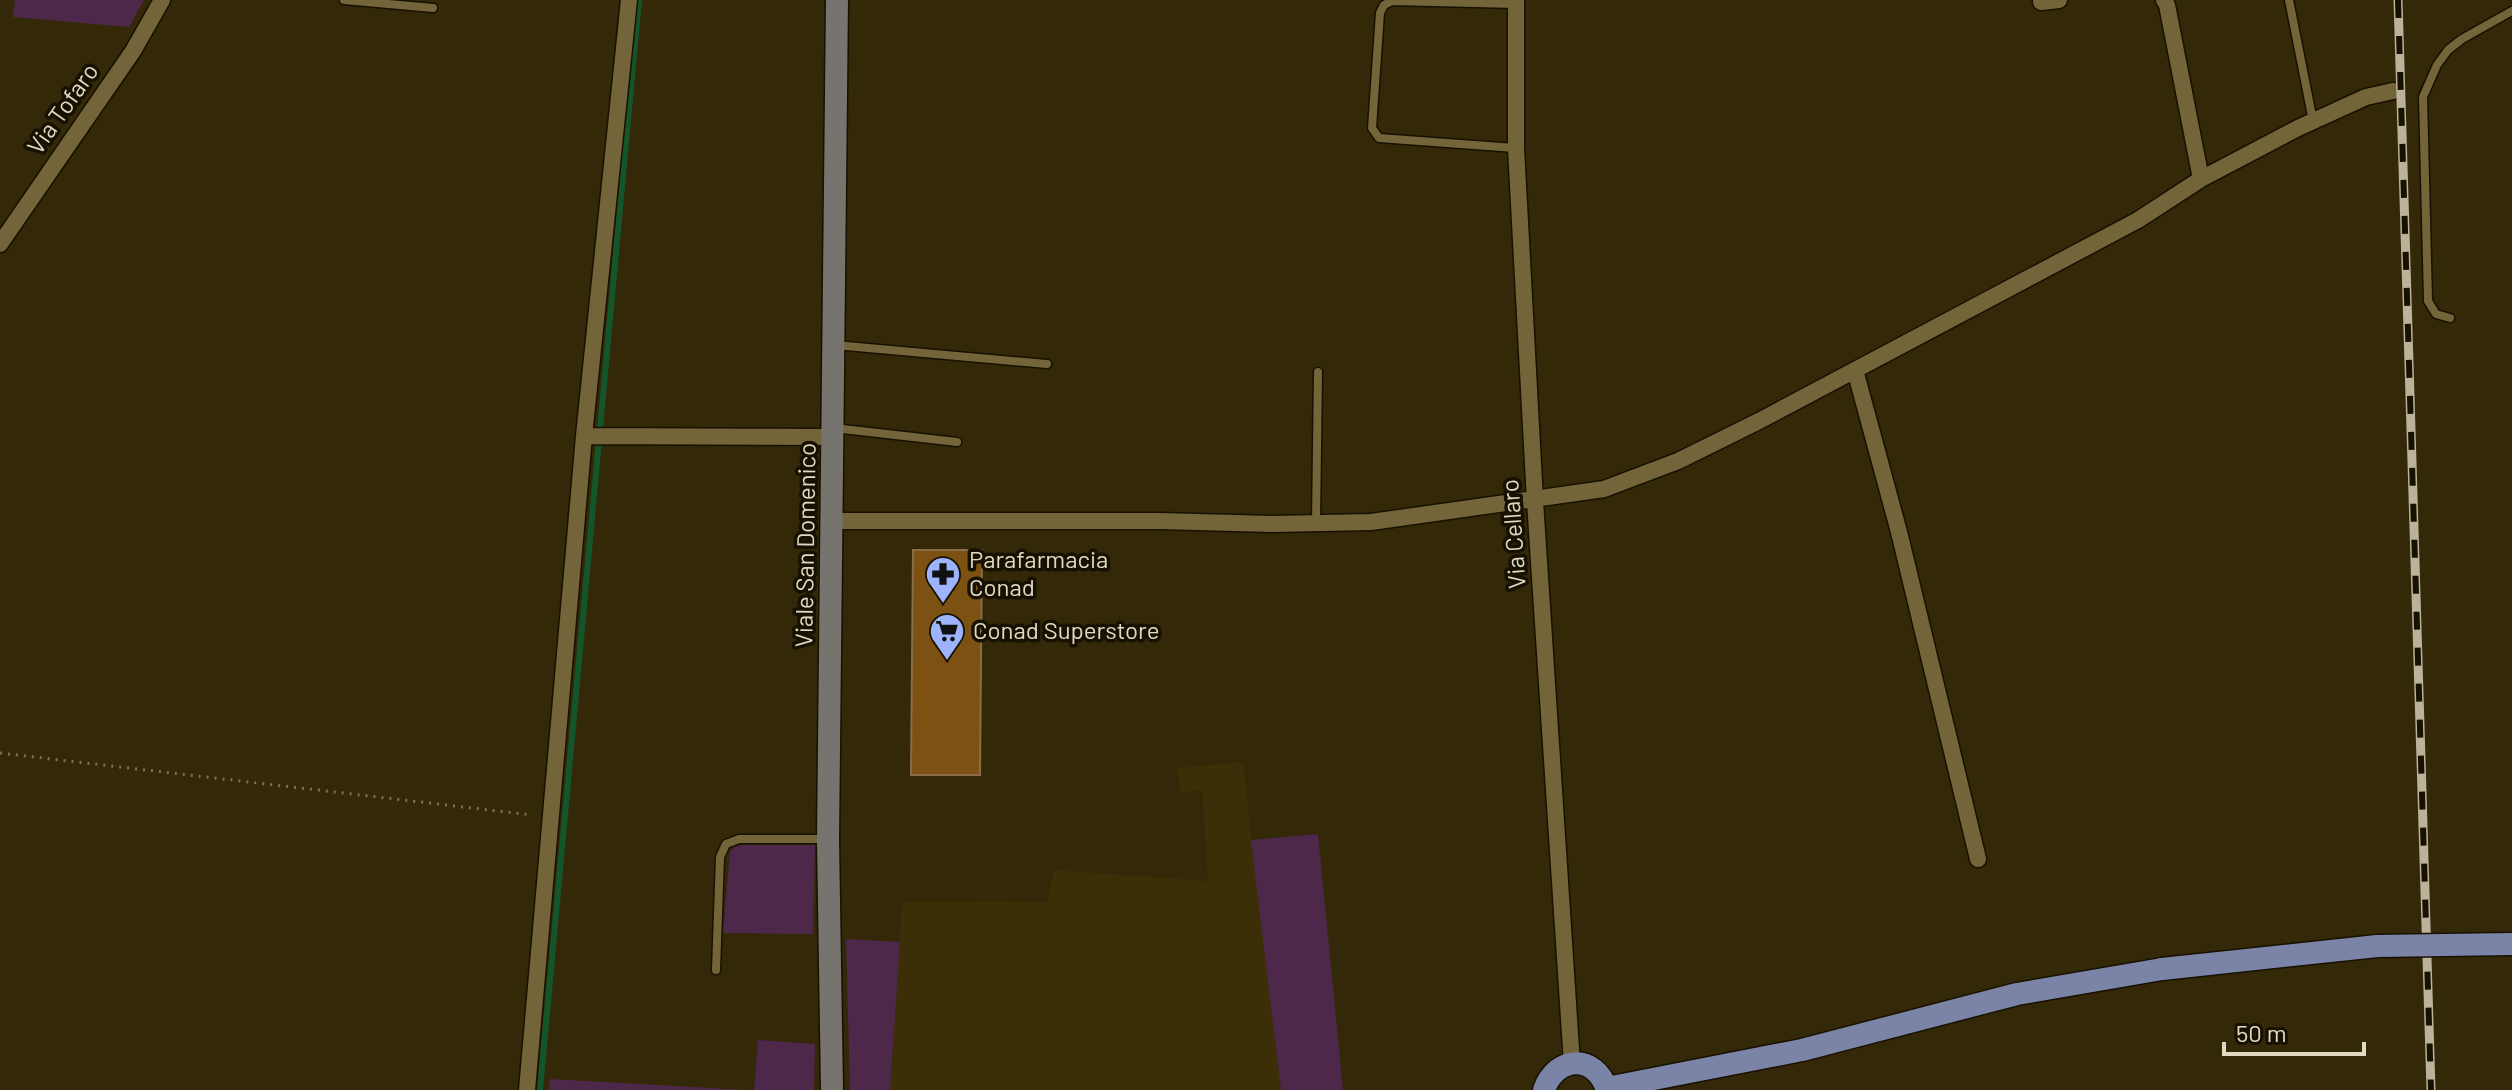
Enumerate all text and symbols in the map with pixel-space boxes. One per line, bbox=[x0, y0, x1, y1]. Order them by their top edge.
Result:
street label: Via Tofaro bbox=[20, 57, 104, 159]
street label: Viale San Domenico bbox=[788, 442, 821, 647]
street label: Via Cellaro bbox=[1494, 478, 1531, 590]
place label: Parafarmacia Conad bbox=[969, 544, 1108, 601]
pharmacy icon: Parafarmacia Conad bbox=[924, 555, 962, 605]
supermarket icon: Conad Superstore bbox=[928, 612, 966, 662]
place label: Conad Superstore bbox=[973, 615, 1160, 644]
scale bar bbox=[2224, 1006, 2364, 1056]
text: 50 m bbox=[2236, 1018, 2287, 1047]

